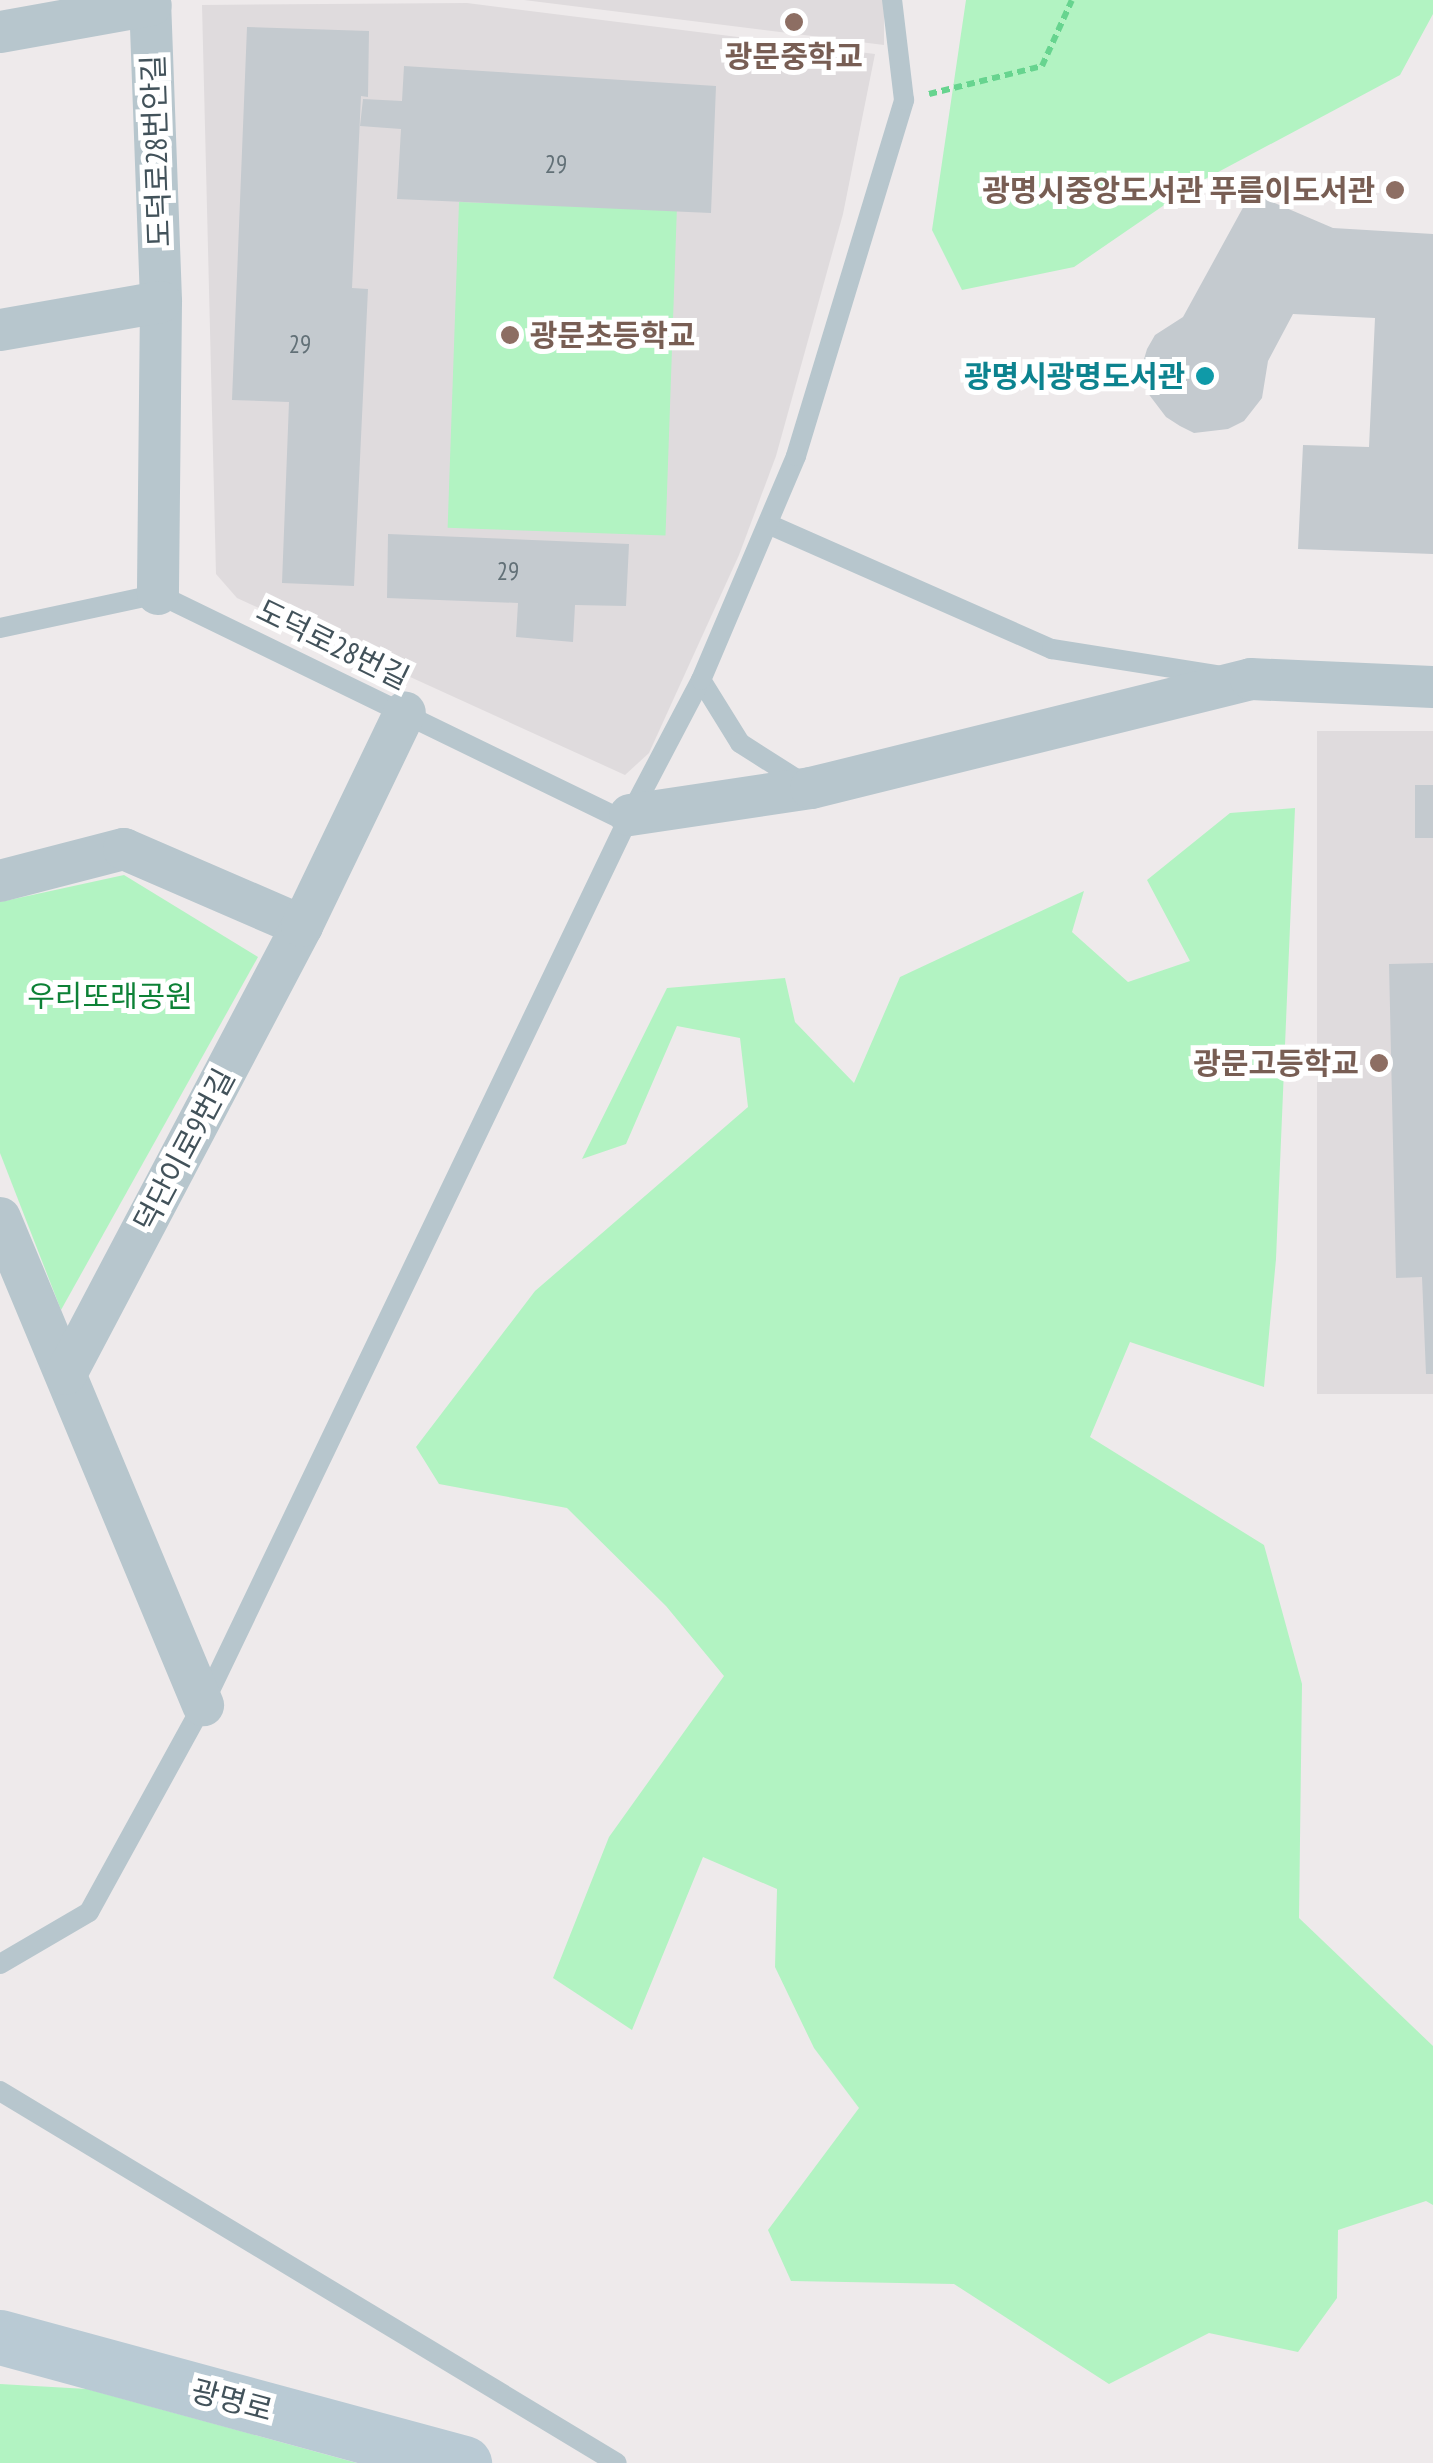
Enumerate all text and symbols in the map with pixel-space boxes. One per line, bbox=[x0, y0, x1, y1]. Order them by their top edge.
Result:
marker: 광문중학교 bbox=[783, 11, 805, 33]
place label: 광문중학교 bbox=[725, 38, 863, 74]
street label: 도덕로28번안길 bbox=[135, 54, 177, 248]
house number: 29 bbox=[545, 149, 567, 179]
place label: 광명시중앙도서관 푸름이도서관 bbox=[982, 172, 1375, 208]
marker: 광명시중앙도서관 푸름이도서관 bbox=[1384, 179, 1406, 201]
place label: 광문초등학교 bbox=[530, 317, 696, 353]
marker: 광문초등학교 bbox=[499, 324, 521, 346]
house number: 29 bbox=[289, 329, 311, 359]
place label: 광명시광명도서관 bbox=[964, 358, 1185, 394]
marker: 광명시광명도서관 bbox=[1194, 365, 1216, 387]
house number: 29 bbox=[497, 556, 519, 586]
street label: 도덕로28번길 bbox=[251, 592, 415, 696]
park label: 우리또래공원 bbox=[27, 978, 193, 1014]
place label: 광문고등학교 bbox=[1193, 1045, 1359, 1081]
marker: 광문고등학교 bbox=[1368, 1052, 1390, 1074]
street label: 덕단이로9번길 bbox=[126, 1062, 242, 1238]
street label: 광명로 bbox=[187, 2372, 277, 2428]

